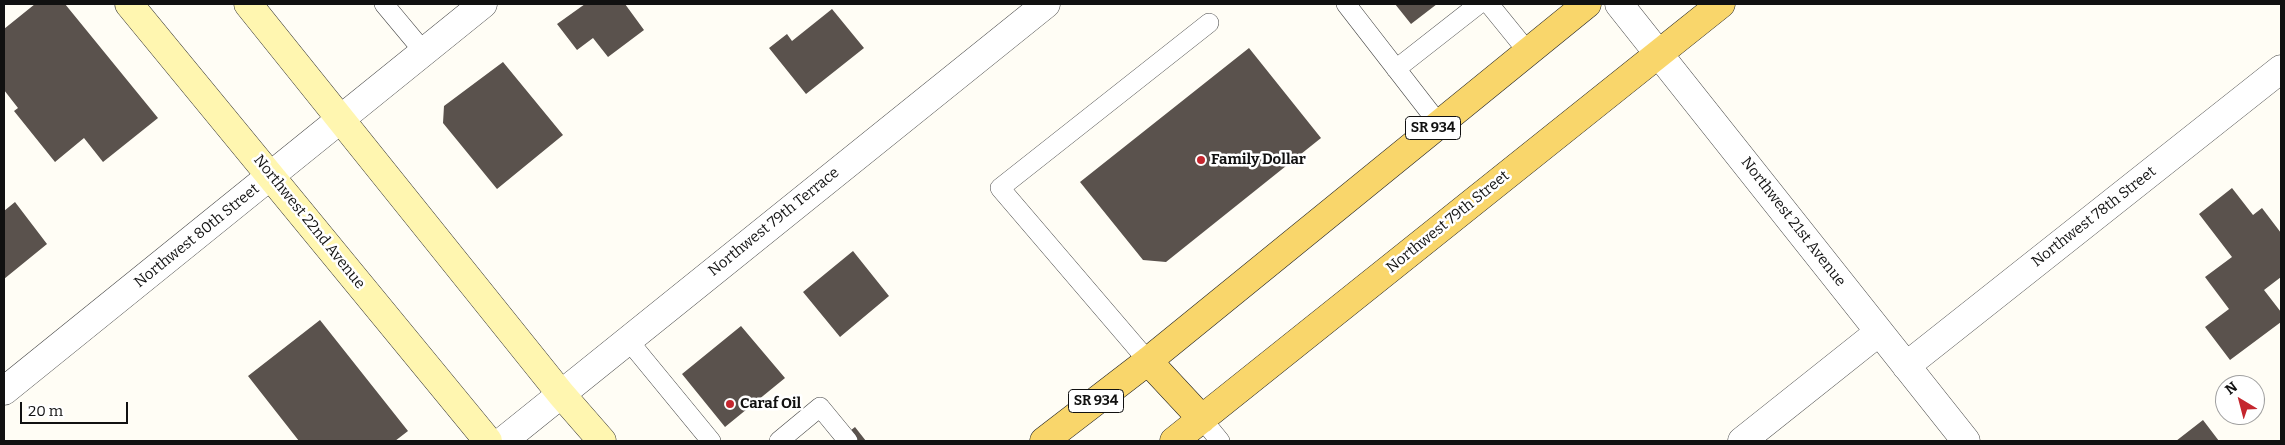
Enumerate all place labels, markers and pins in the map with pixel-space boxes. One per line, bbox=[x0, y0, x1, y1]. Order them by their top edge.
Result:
place label: Family Dollar bbox=[1211, 151, 1306, 169]
marker: Family Dollar bbox=[1195, 154, 1207, 166]
place label: Caraf Oil bbox=[740, 395, 801, 413]
marker: Caraf Oil bbox=[724, 398, 736, 410]

